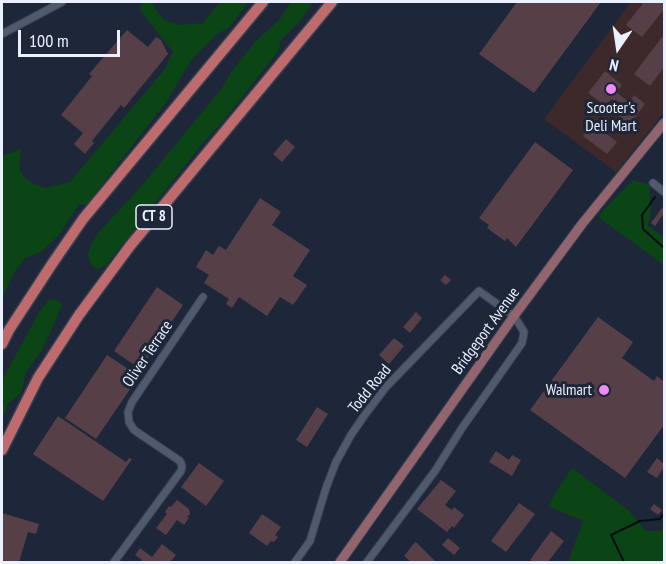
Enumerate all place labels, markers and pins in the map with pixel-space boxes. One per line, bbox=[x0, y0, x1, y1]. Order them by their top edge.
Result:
marker: Scooter's Deli Mart bbox=[604, 82, 618, 96]
place label: Scooter's Deli Mart bbox=[585, 98, 637, 136]
place label: Walmart bbox=[546, 380, 592, 400]
marker: Walmart bbox=[597, 383, 611, 397]

